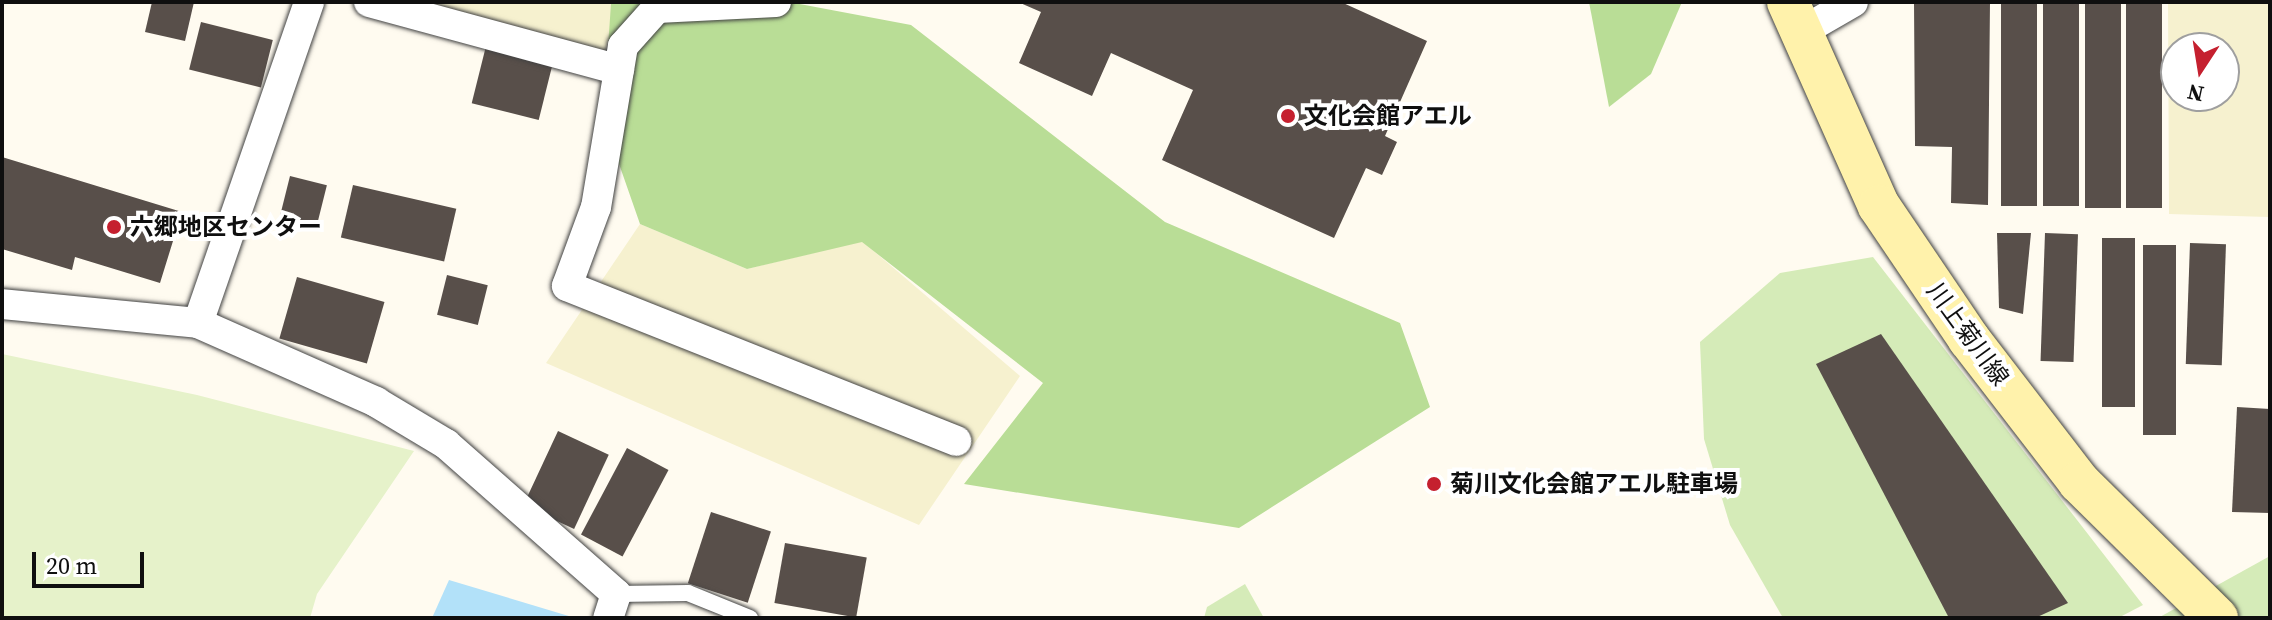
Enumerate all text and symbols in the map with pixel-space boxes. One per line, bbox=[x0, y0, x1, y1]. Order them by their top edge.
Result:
north arrow bbox=[2160, 32, 2240, 112]
text: N bbox=[2184, 77, 2206, 110]
place label: 文化会館アエル bbox=[1304, 102, 1472, 130]
marker: 文化会館アエル bbox=[1279, 107, 1297, 125]
place label: 六郷地区センター bbox=[130, 213, 322, 241]
marker: 六郷地区センター bbox=[105, 218, 123, 236]
street label: 川上菊川線 bbox=[1921, 277, 2015, 391]
place label: 菊川文化会館アエル駐車場 bbox=[1450, 470, 1738, 498]
marker: 菊川文化会館アエル駐車場 bbox=[1425, 475, 1443, 493]
scale bar bbox=[36, 536, 148, 586]
text: 20 m bbox=[46, 549, 97, 582]

